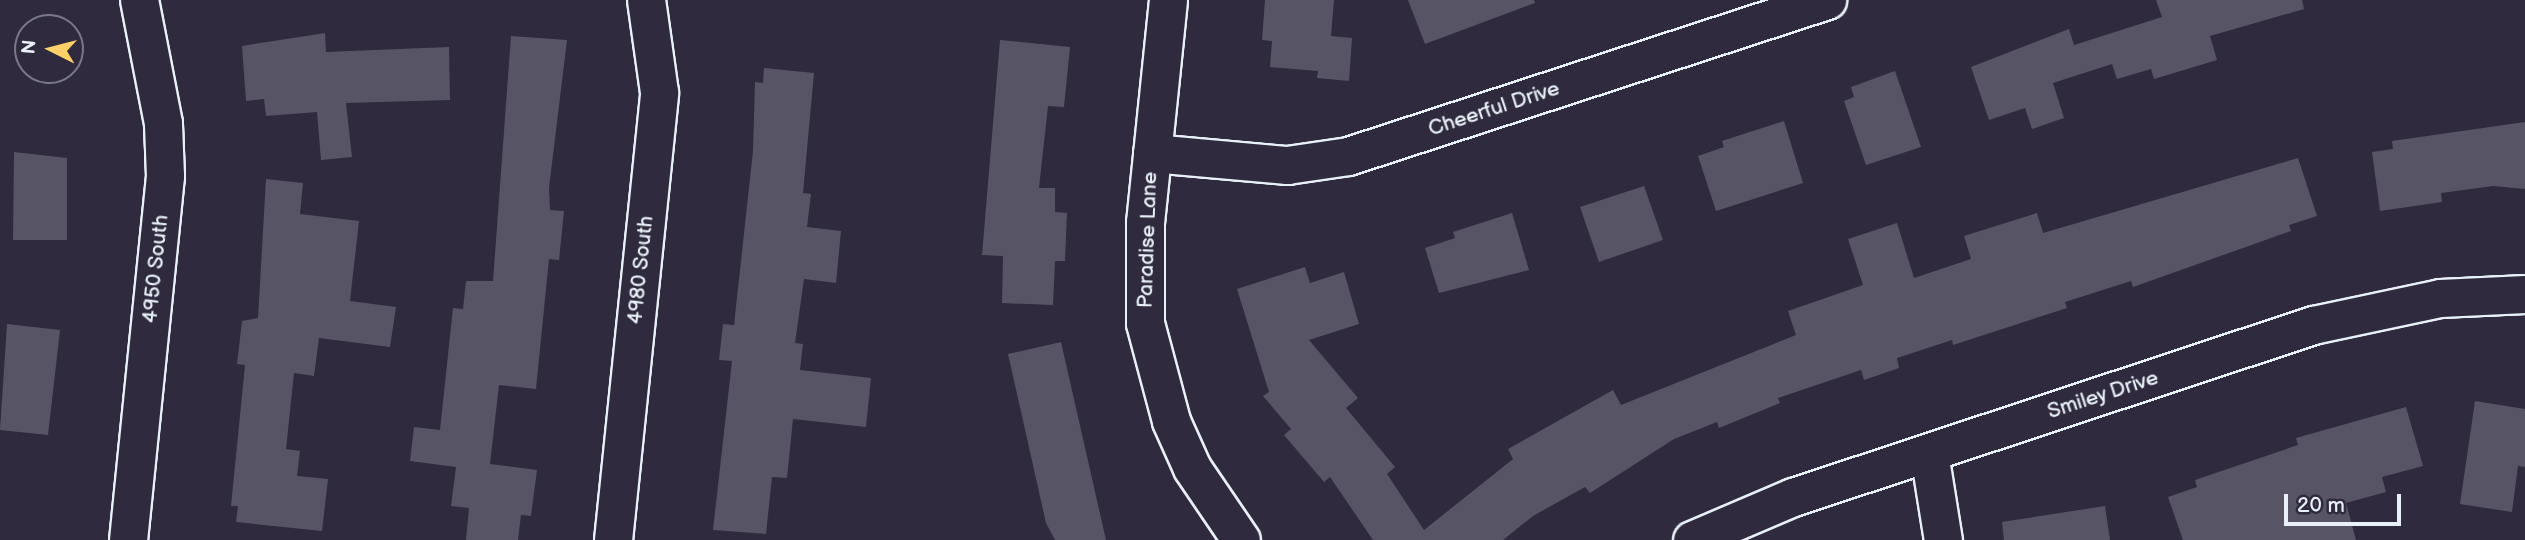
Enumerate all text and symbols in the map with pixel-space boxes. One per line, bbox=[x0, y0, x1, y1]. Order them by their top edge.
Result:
north arrow bbox=[14, 14, 84, 84]
text: N bbox=[17, 39, 42, 55]
street label: Cheerful Drive bbox=[1425, 76, 1563, 142]
street label: Paradise Lane bbox=[1133, 171, 1163, 309]
street label: 4950 South bbox=[138, 213, 174, 325]
street label: 4980 South bbox=[623, 214, 659, 326]
street label: Smiley Drive bbox=[2044, 365, 2162, 425]
scale bar bbox=[2287, 480, 2404, 524]
text: 20 m bbox=[2297, 493, 2345, 518]

